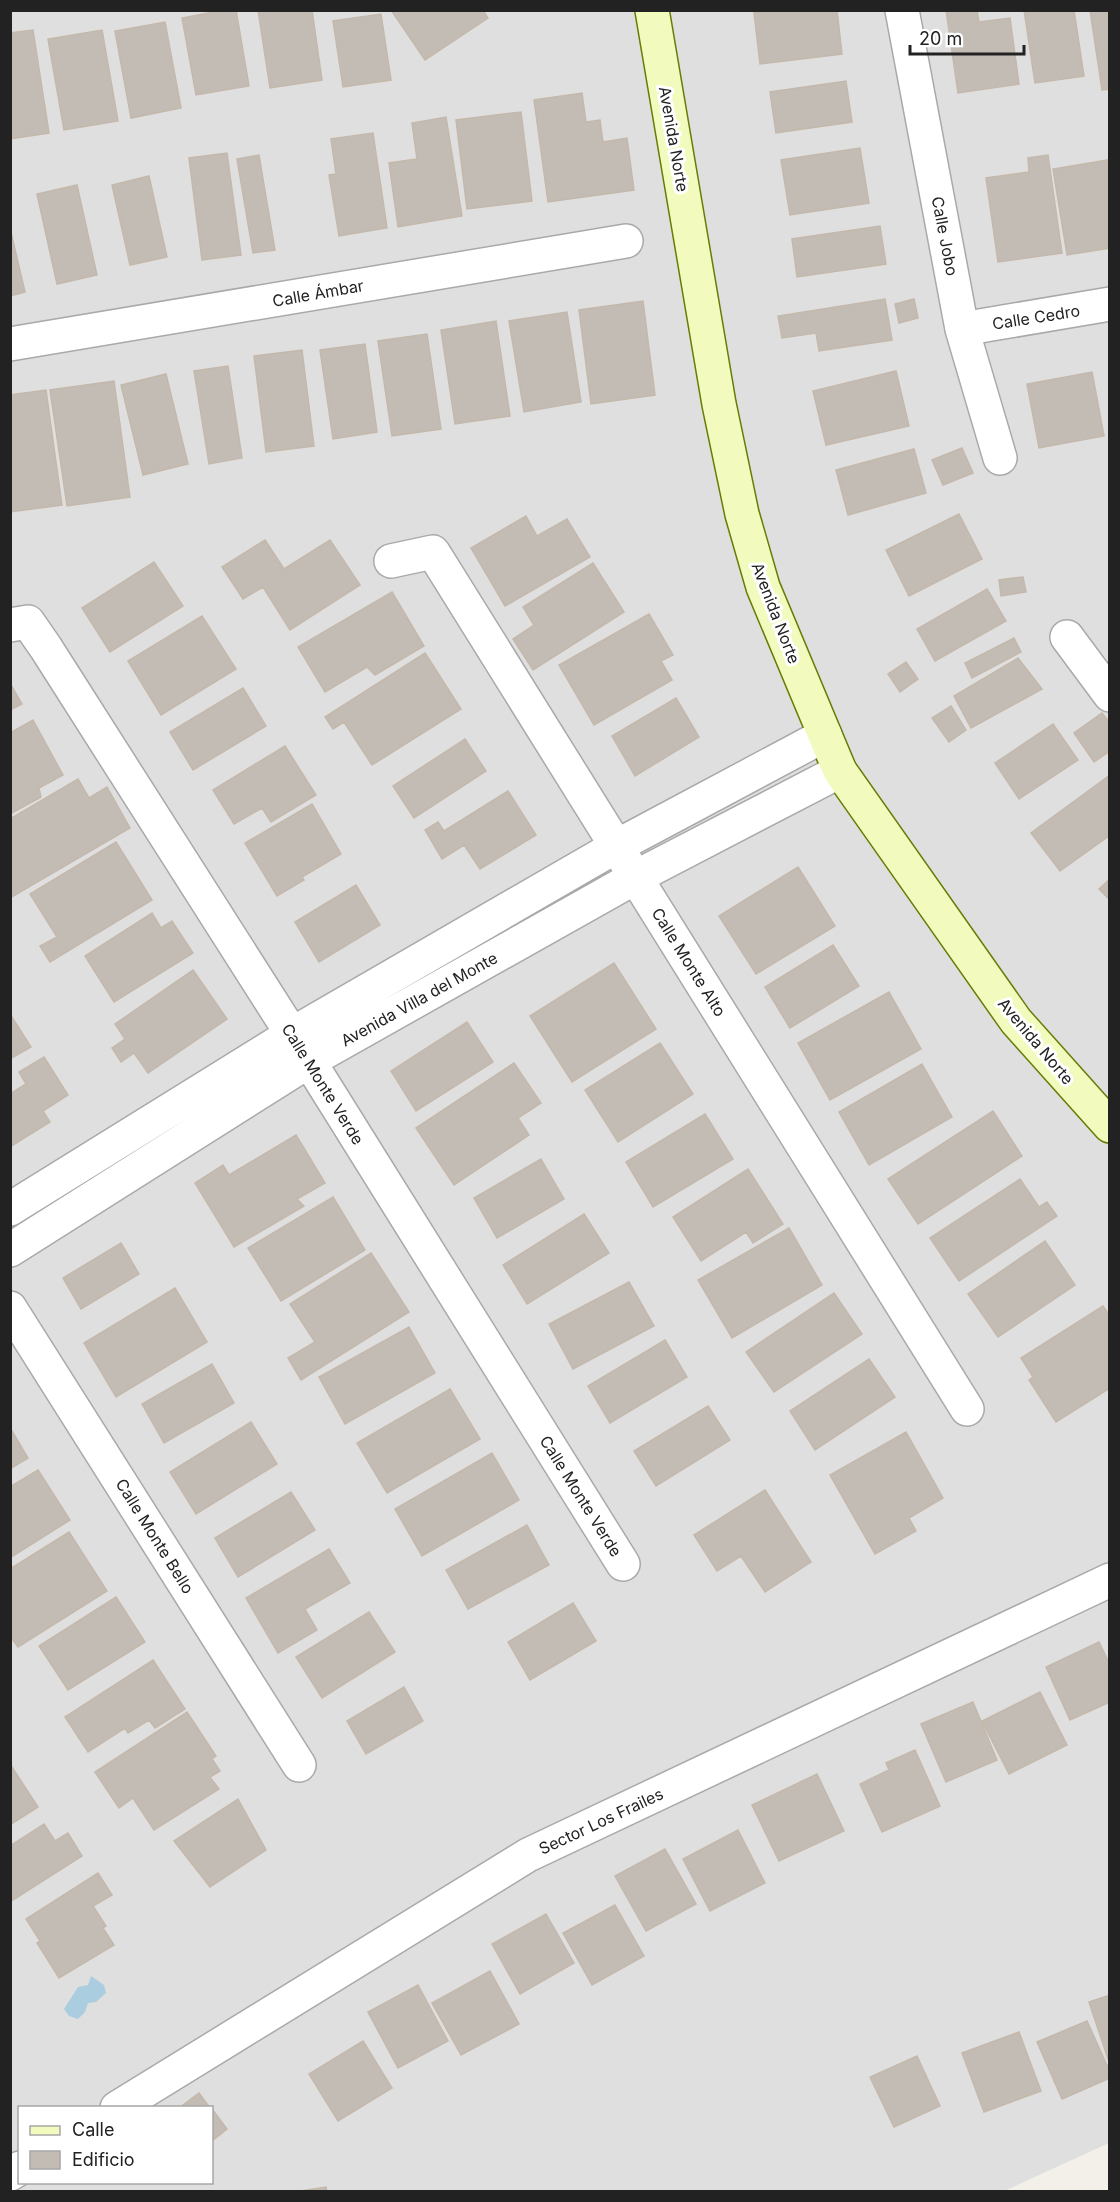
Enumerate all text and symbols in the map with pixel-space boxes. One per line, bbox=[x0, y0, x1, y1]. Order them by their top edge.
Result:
scale bar bbox=[910, 18, 1024, 56]
text: 20 m bbox=[919, 28, 962, 49]
street label: Avenida Norte bbox=[655, 85, 693, 193]
street label: Calle Jobo bbox=[928, 195, 962, 277]
street label: Calle Ámbar bbox=[271, 275, 365, 311]
street label: Calle Cedro bbox=[991, 300, 1081, 334]
street label: Avenida Norte bbox=[748, 560, 804, 666]
street label: Calle Monte Alto bbox=[648, 904, 730, 1020]
street label: Avenida Villa del Monte bbox=[337, 948, 501, 1050]
street label: Avenida Norte bbox=[994, 994, 1078, 1088]
street label: Calle Monte Verde bbox=[278, 1020, 368, 1148]
street label: Calle Monte Verde bbox=[536, 1432, 626, 1560]
street label: Calle Monte Bello bbox=[112, 1475, 198, 1597]
street label: Sector Los Frailes bbox=[536, 1783, 666, 1859]
legend bbox=[18, 2106, 213, 2184]
text: Calle bbox=[72, 2119, 114, 2140]
text: Edificio bbox=[72, 2149, 135, 2170]

